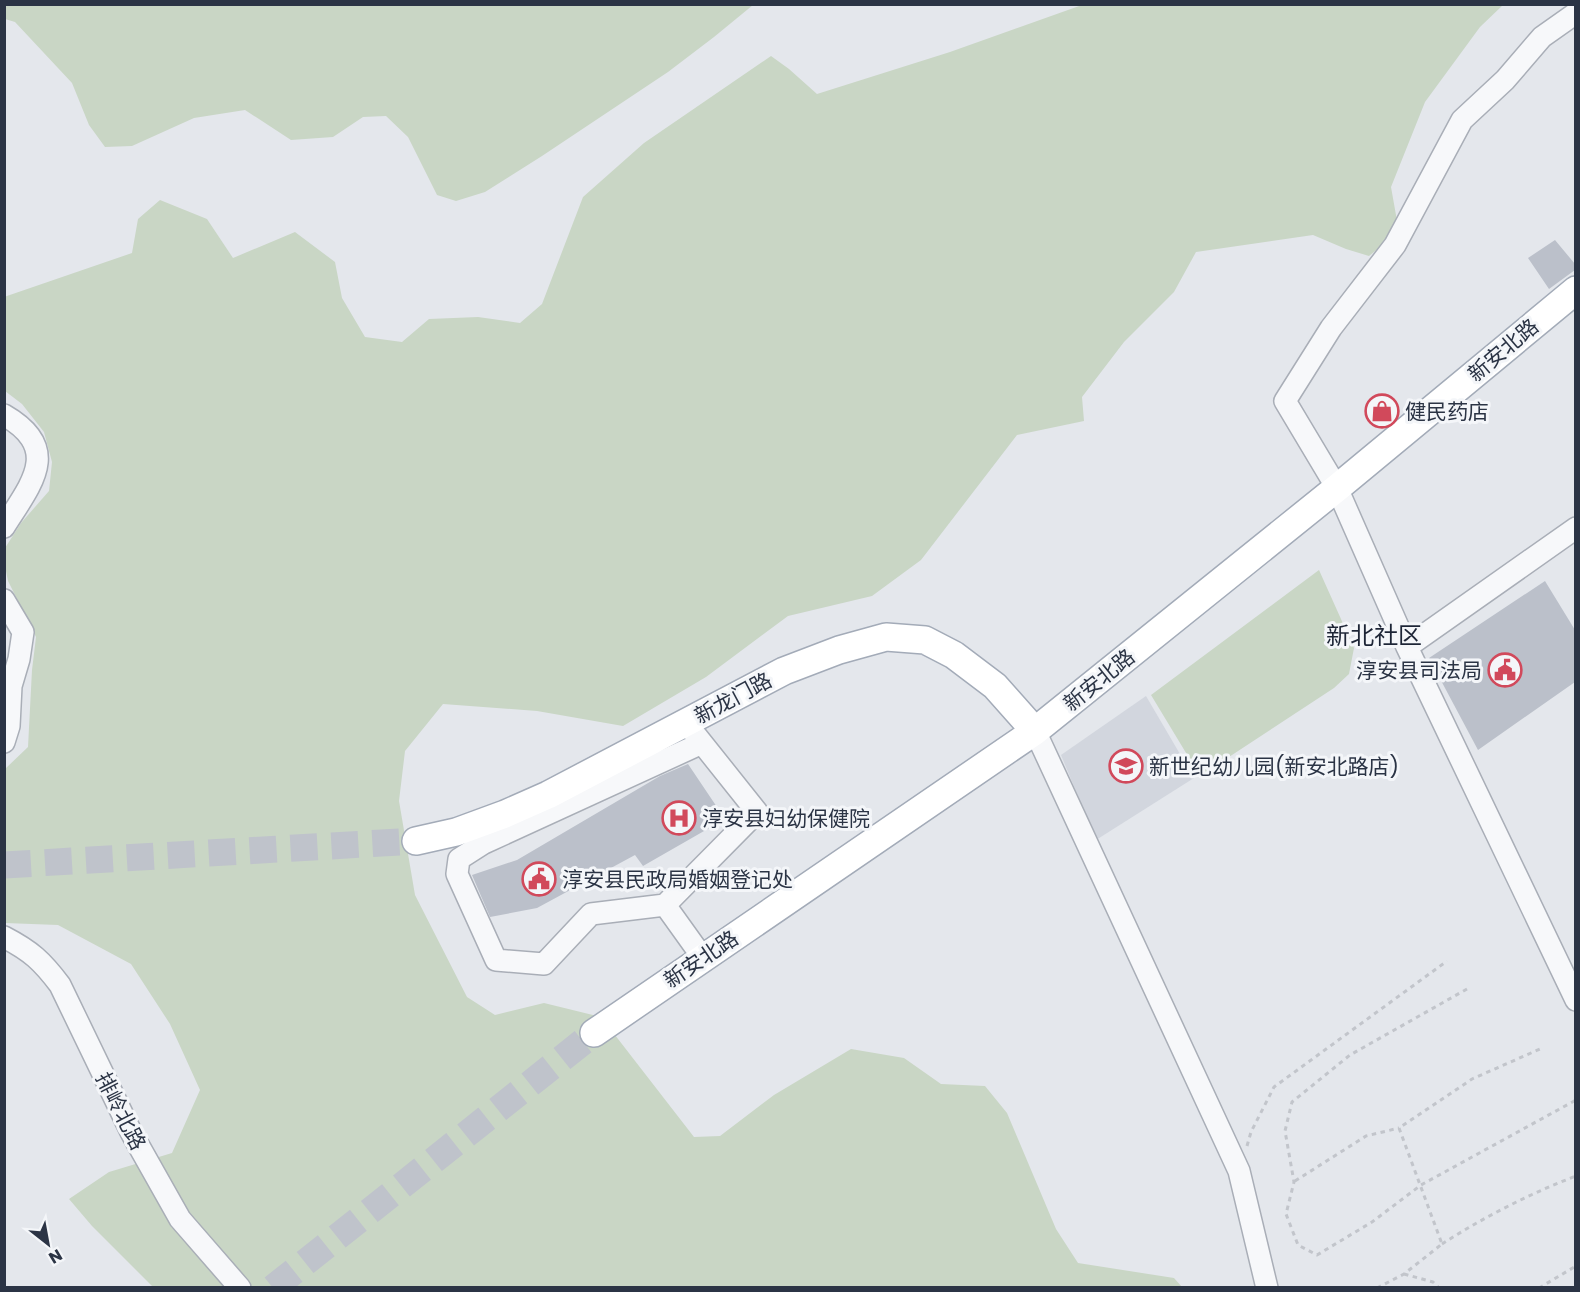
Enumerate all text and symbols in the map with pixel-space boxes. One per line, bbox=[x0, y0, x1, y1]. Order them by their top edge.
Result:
street label: 新安北路 bbox=[1462, 312, 1544, 388]
shop icon: 健民药店 bbox=[1364, 393, 1400, 429]
place label: 健民药店 bbox=[1405, 397, 1489, 426]
district label: 新北社区 bbox=[1326, 619, 1422, 652]
street label: 新安北路 bbox=[1057, 642, 1141, 718]
public building icon: 淳安县司法局 bbox=[1487, 652, 1523, 688]
place label: 淳安县司法局 bbox=[1356, 656, 1482, 685]
street label: 新龙门路 bbox=[689, 665, 777, 731]
school or university icon: 新世纪幼儿园(新安北路店) bbox=[1108, 748, 1144, 784]
place label: 新世纪幼儿园(新安北路店) bbox=[1149, 752, 1399, 781]
hospital icon: 淳安县妇幼保健院 bbox=[661, 800, 697, 836]
place label: 淳安县妇幼保健院 bbox=[702, 804, 870, 833]
public building icon: 淳安县民政局婚姻登记处 bbox=[521, 861, 557, 897]
place label: 淳安县民政局婚姻登记处 bbox=[562, 865, 793, 894]
street label: 新安北路 bbox=[658, 923, 744, 995]
street label: 排岭北路 bbox=[89, 1067, 153, 1155]
north arrow bbox=[18, 1214, 78, 1274]
text: N bbox=[44, 1243, 67, 1269]

